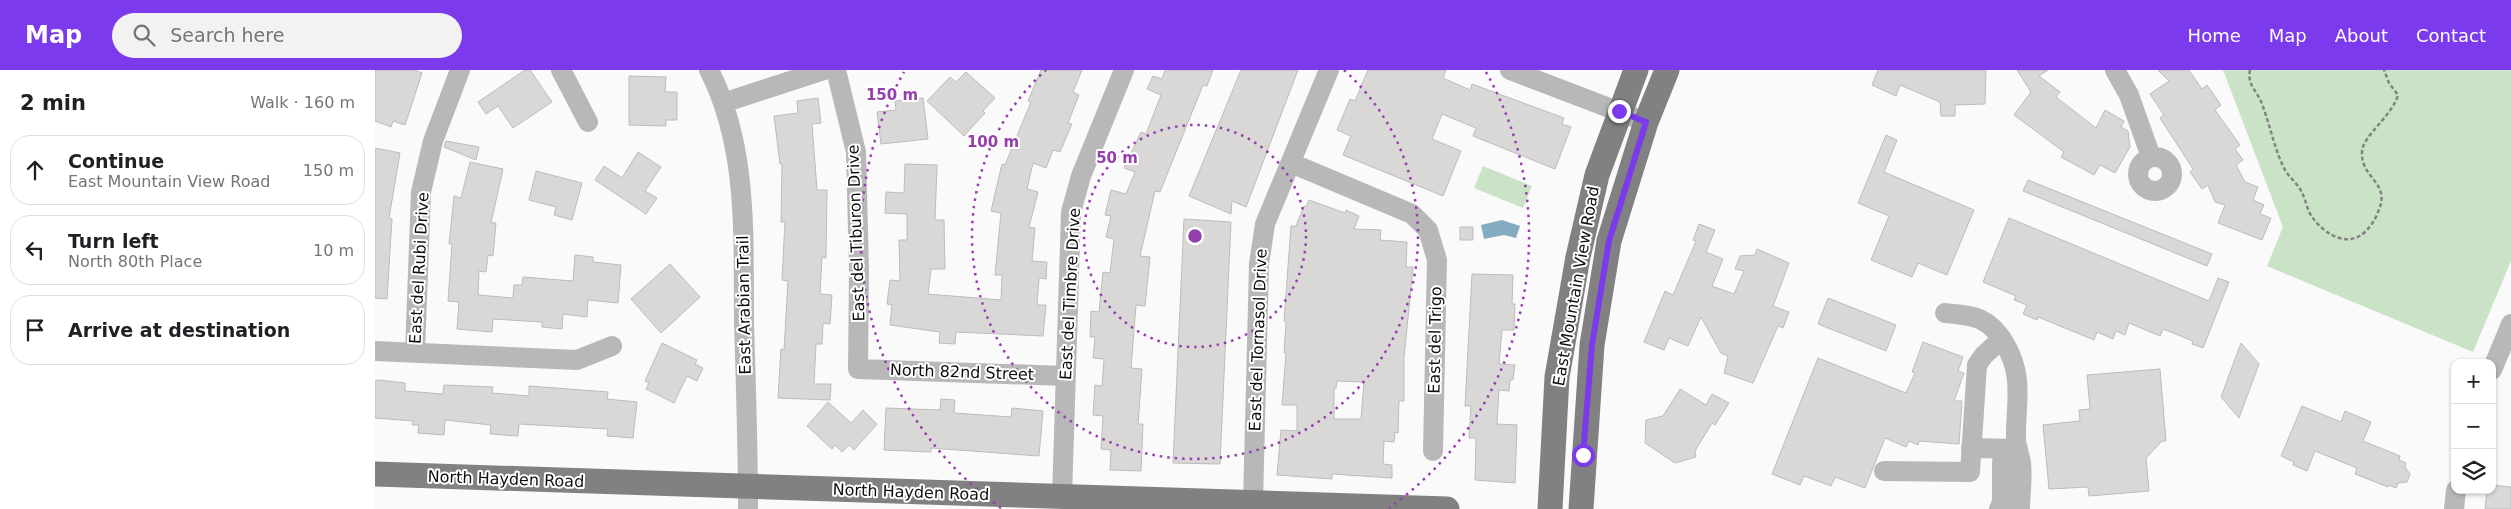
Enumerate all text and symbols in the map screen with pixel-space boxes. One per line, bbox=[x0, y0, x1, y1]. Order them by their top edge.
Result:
search box bbox=[112, 13, 462, 58]
text: Map bbox=[25, 21, 82, 49]
icon: search bbox=[130, 21, 158, 49]
text: Search here bbox=[170, 24, 284, 46]
text: Home bbox=[2188, 25, 2241, 46]
text: Map bbox=[2269, 25, 2307, 46]
text: About bbox=[2335, 25, 2388, 46]
text: Contact bbox=[2416, 25, 2486, 46]
text: 150 m bbox=[866, 86, 918, 104]
text: 2 min bbox=[20, 91, 86, 115]
text: Walk · 160 m bbox=[250, 93, 355, 112]
route end bbox=[1608, 100, 1631, 123]
text: 100 m bbox=[967, 133, 1019, 151]
street label: East del Tiburon Drive bbox=[843, 144, 869, 322]
text: 50 m bbox=[1096, 149, 1138, 167]
text: Continue bbox=[68, 150, 164, 172]
icon: ahead bbox=[21, 156, 49, 184]
text: 150 m bbox=[303, 161, 354, 180]
text: East Mountain View Road bbox=[68, 172, 270, 191]
street label: East Mountain View Road bbox=[1549, 185, 1603, 387]
street label: East del Rubi Drive bbox=[406, 192, 432, 344]
street label: East del Timbre Drive bbox=[1056, 207, 1084, 381]
centre of rings bbox=[1186, 227, 1204, 245]
text: Turn left bbox=[68, 230, 159, 252]
street label: East Arabian Trail bbox=[733, 235, 755, 375]
icon: left bbox=[21, 236, 49, 264]
text: 10 m bbox=[313, 241, 354, 260]
street label: East del Tornasol Drive bbox=[1245, 248, 1271, 432]
text: North 80th Place bbox=[68, 252, 202, 271]
street label: East del Trigo bbox=[1425, 286, 1445, 394]
icon: arrive bbox=[21, 316, 49, 344]
text: Arrive at destination bbox=[68, 319, 290, 341]
map controls bbox=[2451, 359, 2496, 494]
button: + bbox=[2451, 359, 2496, 404]
street label: North 82nd Street bbox=[890, 360, 1034, 384]
button: − bbox=[2451, 404, 2496, 449]
route start bbox=[1572, 444, 1595, 467]
button: layers bbox=[2451, 449, 2496, 494]
street label: North Hayden Road bbox=[427, 467, 585, 491]
street label: North Hayden Road bbox=[832, 480, 990, 504]

